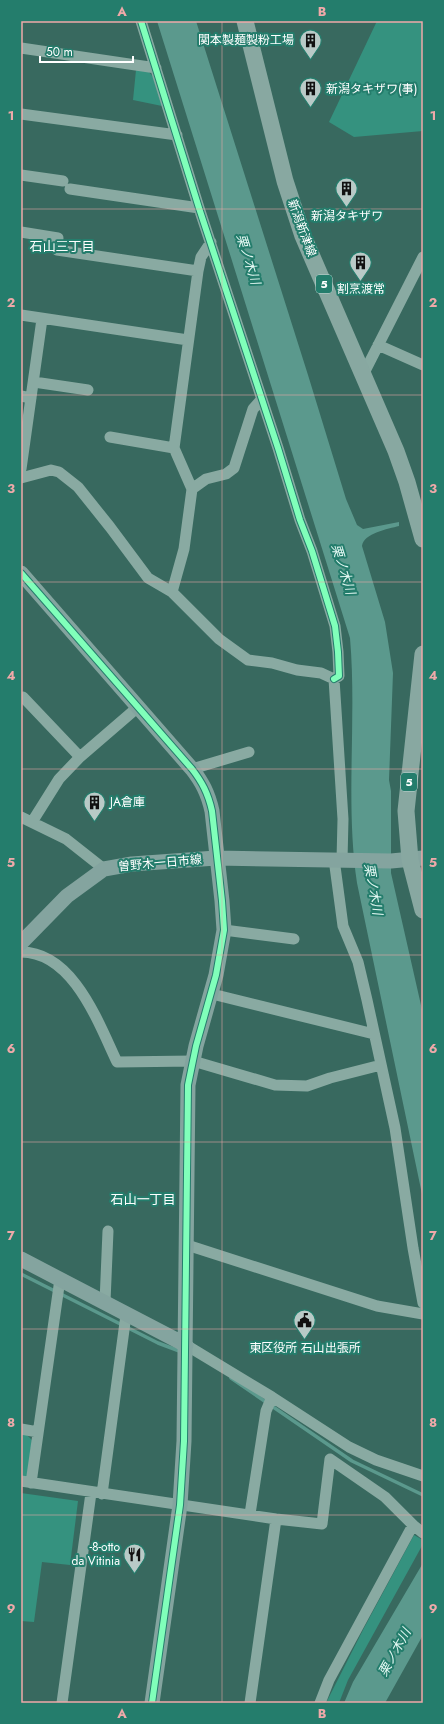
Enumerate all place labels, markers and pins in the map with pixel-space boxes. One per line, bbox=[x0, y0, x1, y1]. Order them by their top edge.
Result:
building icon: 関本製麺製粉工場 bbox=[297, 27, 323, 60]
place label: 関本製麺製粉工場 bbox=[198, 31, 294, 49]
building icon: 新潟タキザワ(事) bbox=[297, 76, 323, 109]
place label: 新潟タキザワ(事) bbox=[326, 80, 417, 98]
building icon: 新潟タキザワ bbox=[334, 176, 360, 209]
place label: 新潟タキザワ bbox=[311, 207, 383, 225]
building icon: 割烹渡常 bbox=[348, 249, 374, 282]
place label: 割烹渡常 bbox=[337, 280, 385, 298]
building icon: JA倉庫 bbox=[82, 789, 108, 822]
place label: JA倉庫 bbox=[108, 793, 145, 811]
public building icon: 東区役所 石山出張所 bbox=[292, 1308, 318, 1341]
place label: 東区役所 石山出張所 bbox=[249, 1339, 361, 1357]
place label: -8-otto da Vitinia bbox=[72, 1538, 120, 1570]
restaurant icon: -8-otto da Vitinia bbox=[122, 1541, 148, 1574]

